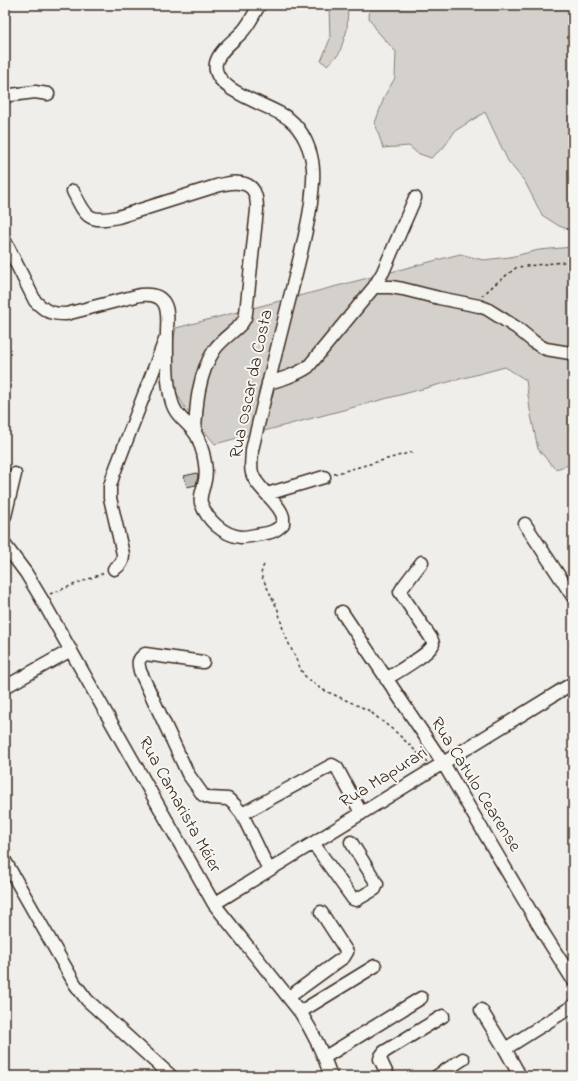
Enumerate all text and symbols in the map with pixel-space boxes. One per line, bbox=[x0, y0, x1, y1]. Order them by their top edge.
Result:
street label: Rua Oscar da Costa bbox=[224, 307, 280, 461]
street label: Rua Catulo Cearense bbox=[423, 713, 527, 858]
street label: Rua Camarista Méier bbox=[131, 732, 227, 878]
street label: Rua Mapurari bbox=[335, 741, 433, 815]

